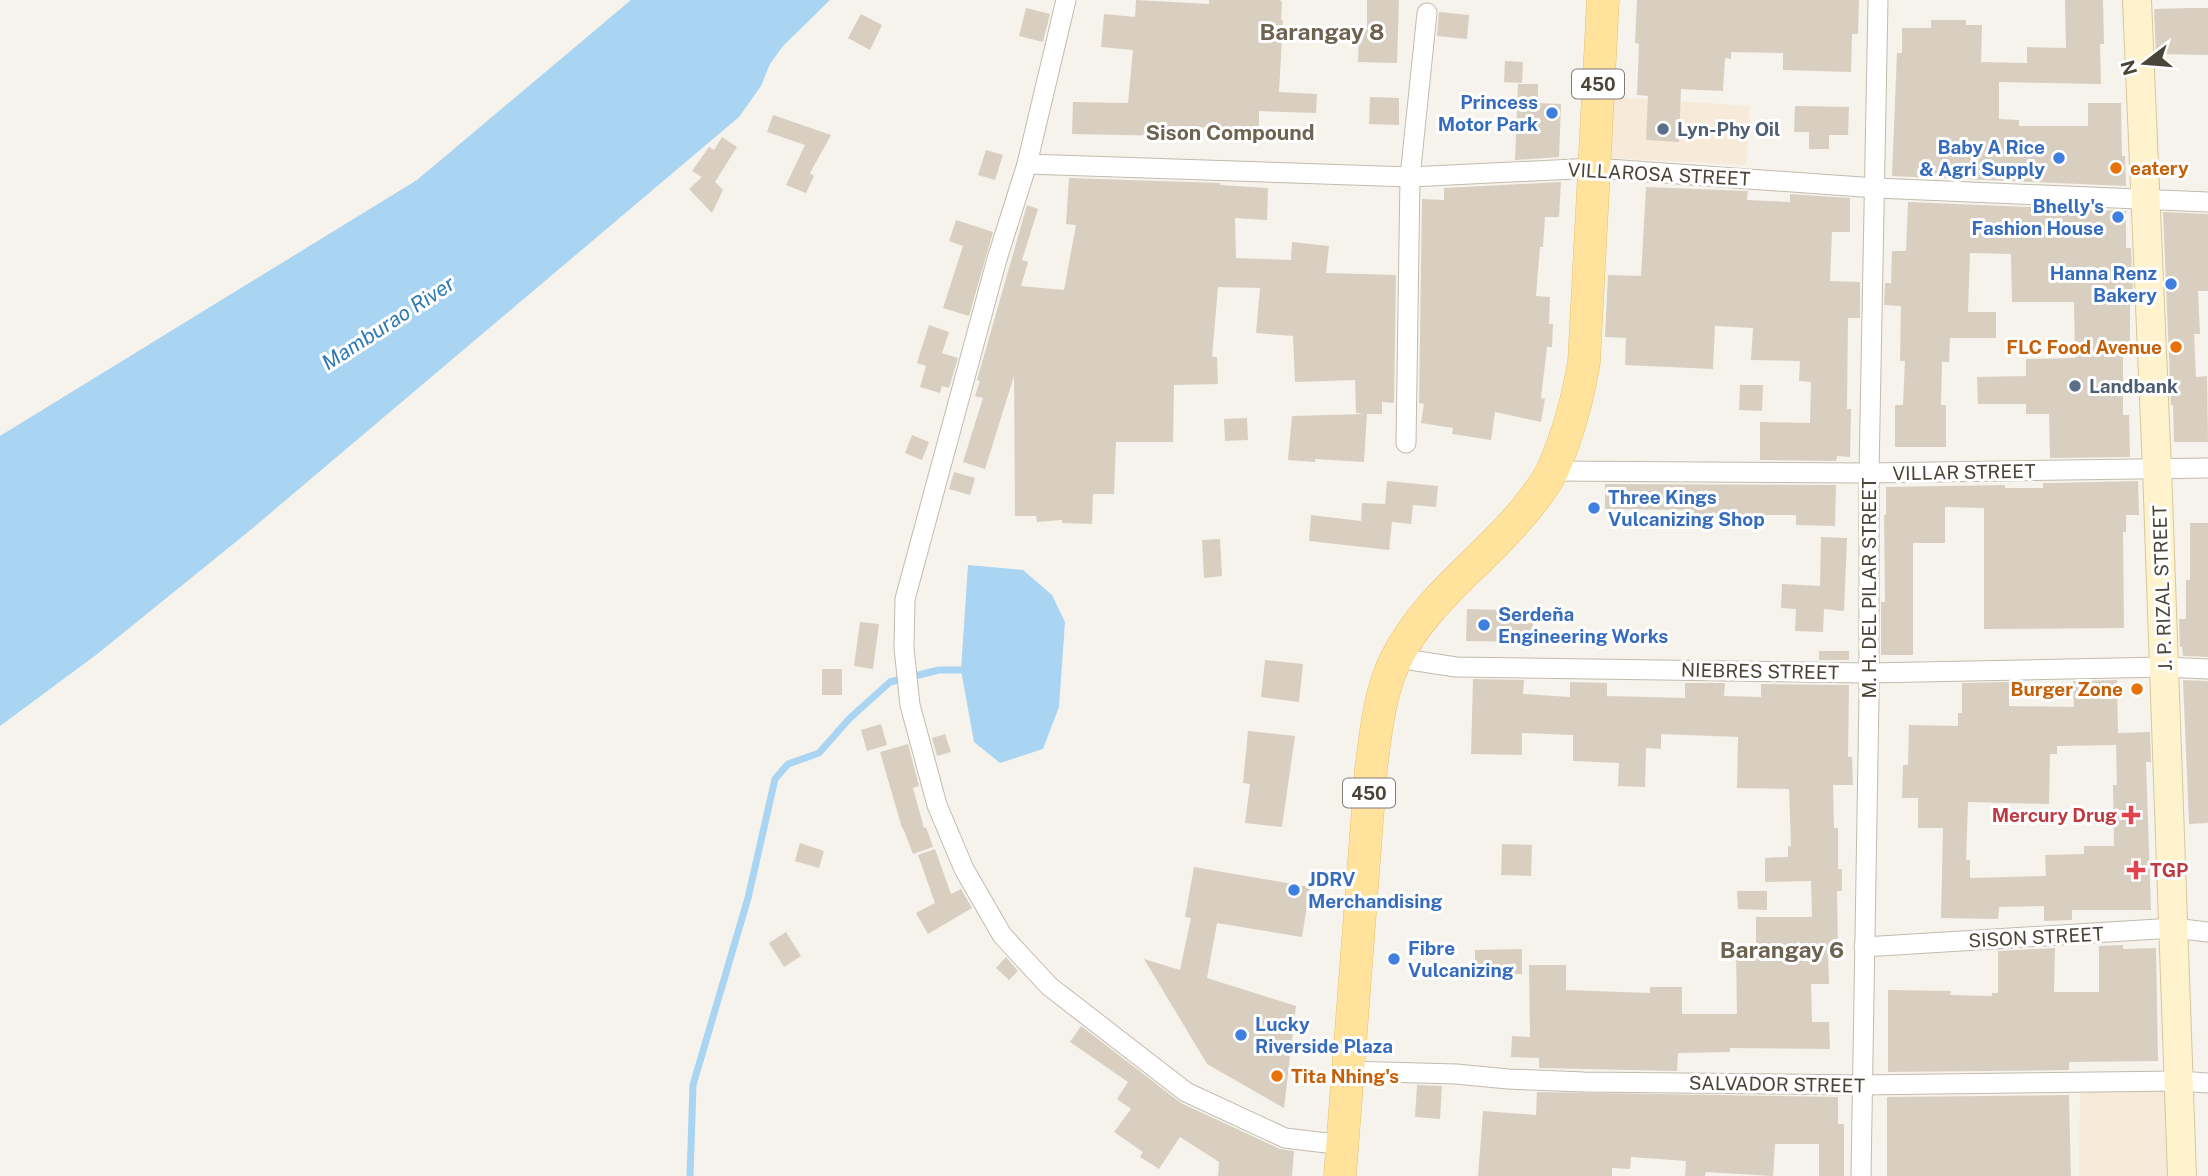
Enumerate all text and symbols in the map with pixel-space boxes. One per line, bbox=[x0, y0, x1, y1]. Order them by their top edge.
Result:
district label: Barangay 8 bbox=[1260, 18, 1384, 45]
north arrow bbox=[2110, 28, 2180, 98]
text: N bbox=[2116, 58, 2141, 78]
road number: 450 bbox=[1572, 70, 1624, 98]
place label: Princess Motor Park bbox=[1438, 91, 1538, 135]
marker: Princess Motor Park bbox=[1544, 105, 1560, 121]
place label: Lyn-Phy Oil bbox=[1677, 118, 1780, 140]
district label: Sison Compound bbox=[1145, 120, 1315, 145]
marker: Lyn-Phy Oil bbox=[1655, 121, 1671, 137]
place label: Baby A Rice & Agri Supply bbox=[1919, 136, 2045, 180]
marker: Baby A Rice & Agri Supply bbox=[2051, 150, 2067, 166]
place label: eatery bbox=[2130, 157, 2189, 179]
street label: VILLAROSA STREET bbox=[1567, 158, 1751, 190]
marker: eatery bbox=[2108, 160, 2124, 176]
place label: Bhelly's Fashion House bbox=[1972, 195, 2104, 239]
marker: Bhelly's Fashion House bbox=[2110, 209, 2126, 225]
place label: Hanna Renz Bakery bbox=[2050, 262, 2157, 306]
water label: Mamburao River bbox=[317, 270, 460, 375]
marker: Hanna Renz Bakery bbox=[2163, 276, 2179, 292]
place label: FLC Food Avenue bbox=[2006, 336, 2162, 358]
marker: FLC Food Avenue bbox=[2168, 339, 2184, 355]
place label: Landbank bbox=[2089, 375, 2178, 397]
marker: Landbank bbox=[2067, 378, 2083, 394]
street label: VILLAR STREET bbox=[1892, 460, 2036, 484]
street label: M. H. DEL PILAR STREET bbox=[1858, 477, 1880, 699]
place label: Three Kings Vulcanizing Shop bbox=[1608, 486, 1765, 530]
marker: Three Kings Vulcanizing Shop bbox=[1586, 500, 1602, 516]
street label: J. P. RIZAL STREET bbox=[2148, 505, 2176, 671]
place label: Serdeña Engineering Works bbox=[1498, 603, 1668, 647]
marker: Serdeña Engineering Works bbox=[1476, 617, 1492, 633]
street label: NIEBRES STREET bbox=[1681, 659, 1839, 683]
place label: Burger Zone bbox=[2011, 678, 2123, 700]
marker: Burger Zone bbox=[2129, 681, 2145, 697]
road number: 450 bbox=[1343, 778, 1395, 808]
place label: Mercury Drug bbox=[1992, 804, 2117, 826]
marker: Mercury Drug bbox=[2123, 807, 2139, 823]
place label: TGP bbox=[2150, 859, 2188, 881]
marker: TGP bbox=[2128, 862, 2144, 878]
place label: JDRV Merchandising bbox=[1308, 868, 1443, 912]
marker: JDRV Merchandising bbox=[1286, 882, 1302, 898]
street label: SISON STREET bbox=[1968, 922, 2104, 952]
district label: Barangay 6 bbox=[1720, 936, 1844, 963]
place label: Fibre Vulcanizing bbox=[1408, 937, 1514, 981]
marker: Fibre Vulcanizing bbox=[1386, 951, 1402, 967]
place label: Lucky Riverside Plaza bbox=[1255, 1013, 1393, 1057]
marker: Lucky Riverside Plaza bbox=[1233, 1027, 1249, 1043]
place label: Tita Nhing's bbox=[1291, 1065, 1399, 1087]
marker: Tita Nhing's bbox=[1269, 1068, 1285, 1084]
street label: SALVADOR STREET bbox=[1689, 1071, 1865, 1097]

